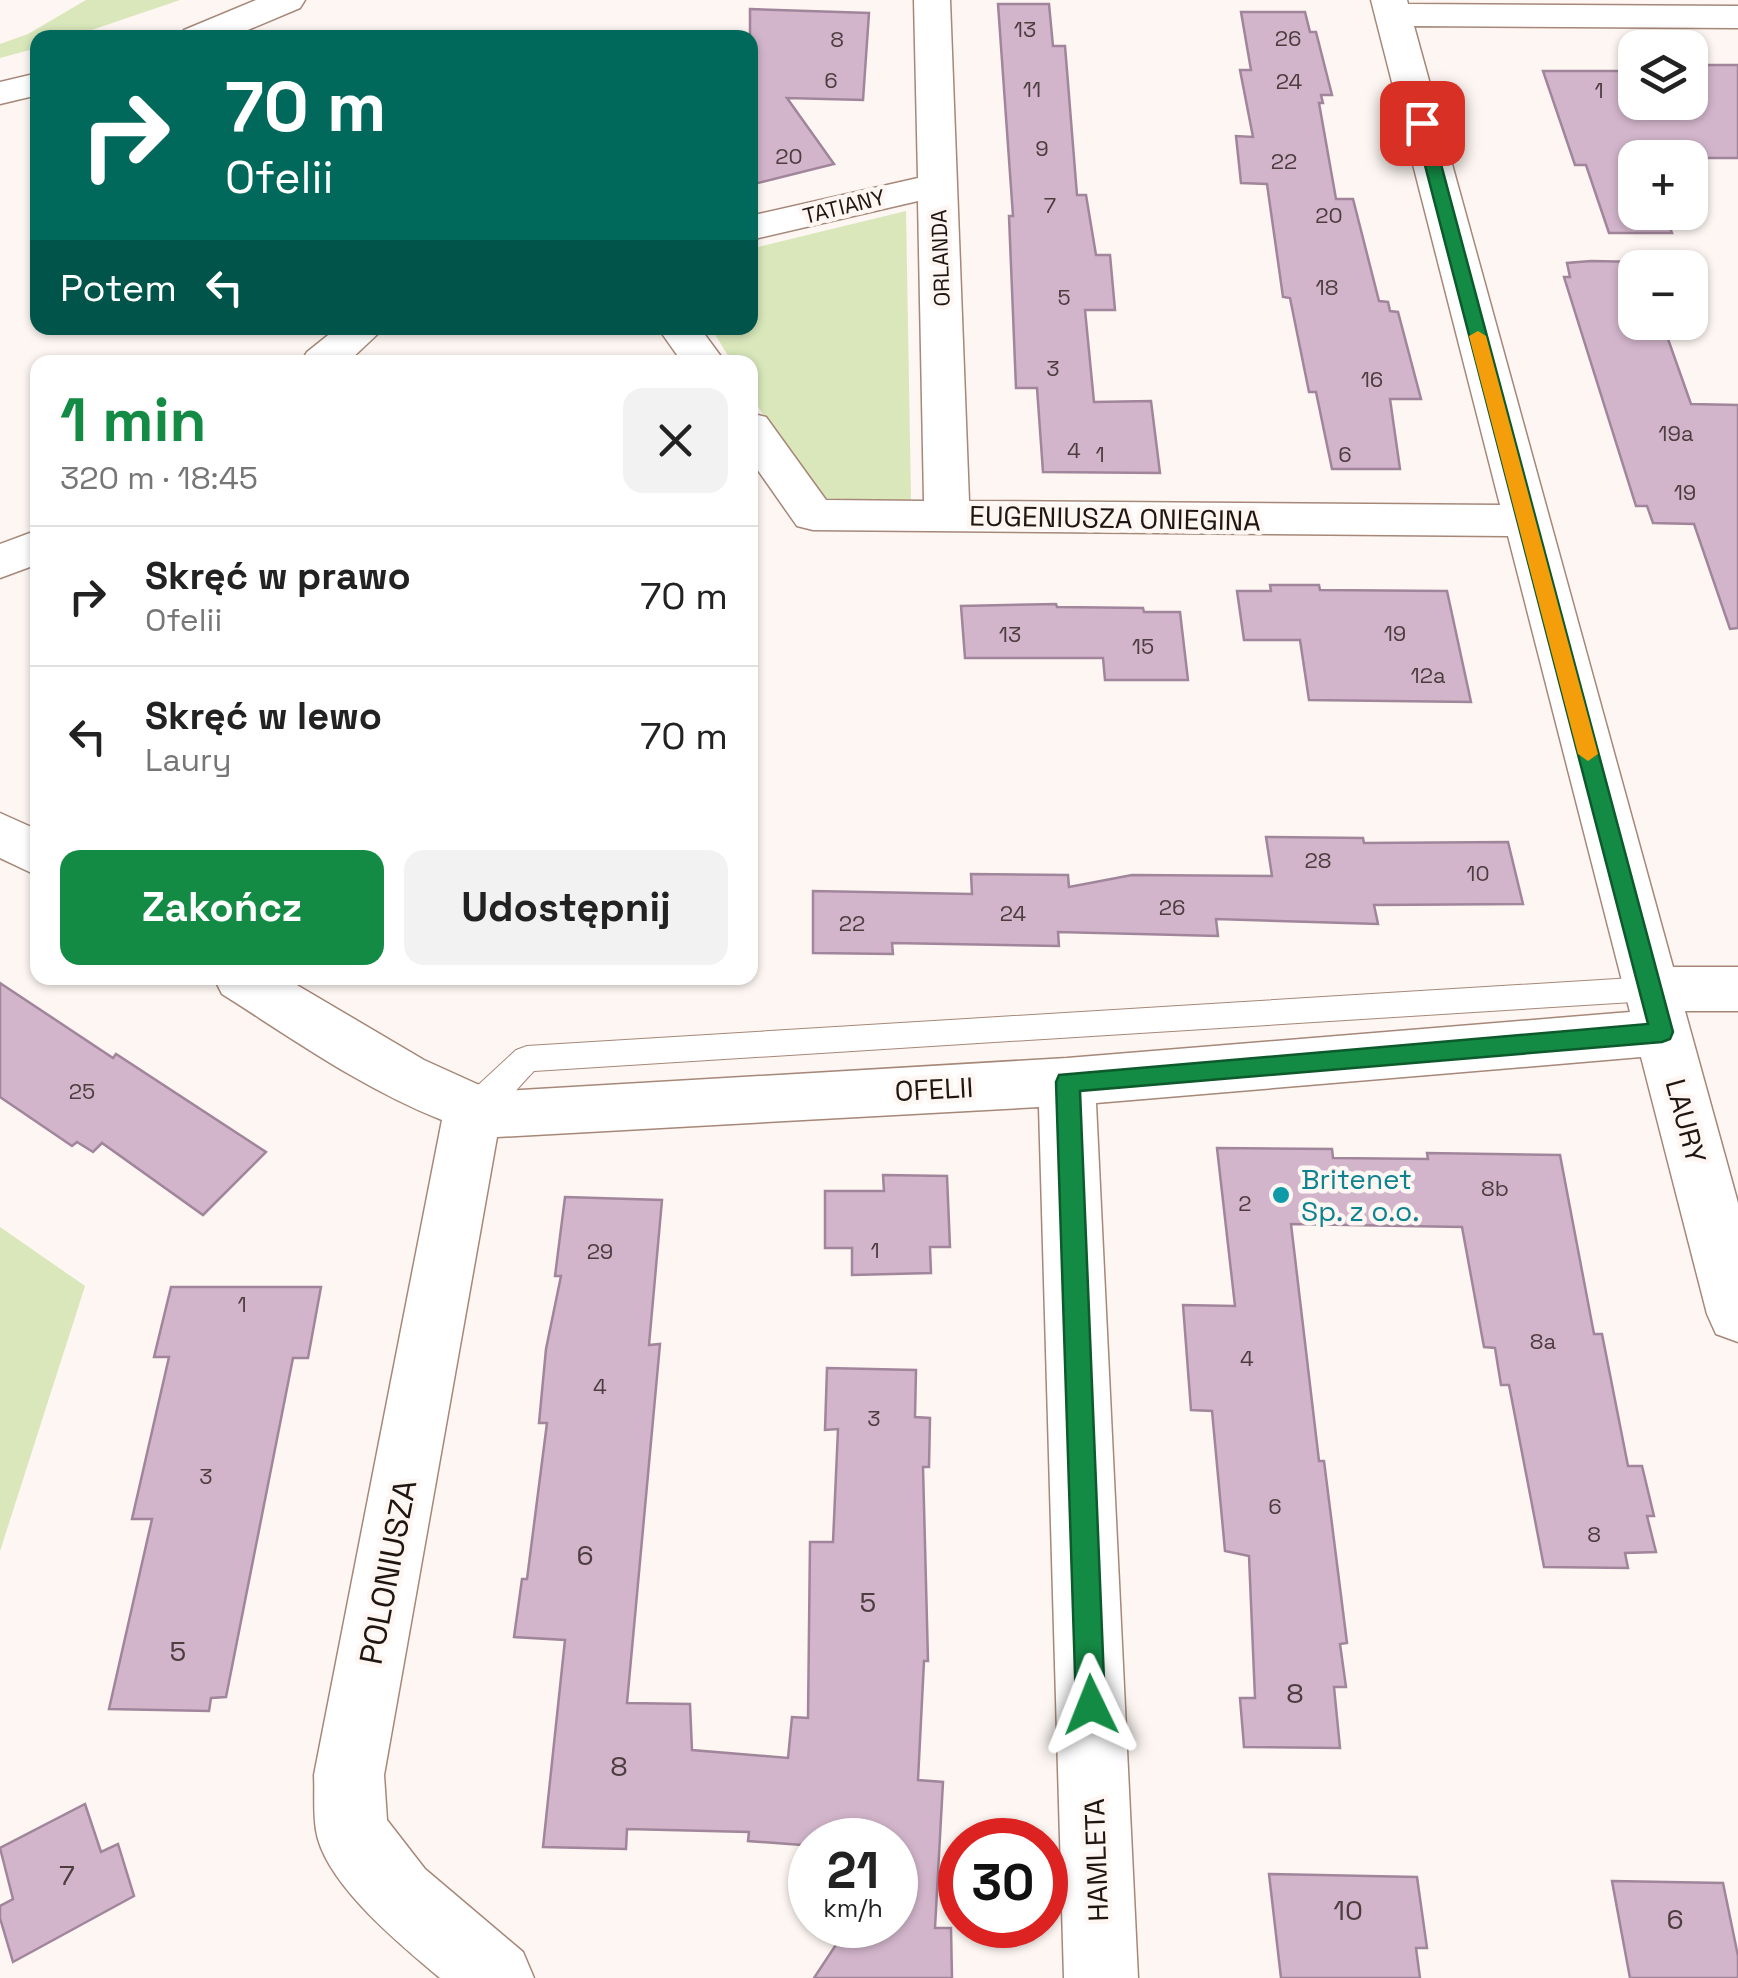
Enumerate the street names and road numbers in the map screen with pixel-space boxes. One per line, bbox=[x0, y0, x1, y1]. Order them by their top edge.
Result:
street label: TATIANY bbox=[800, 182, 889, 230]
street label: ORLANDA bbox=[924, 209, 956, 307]
street label: EUGENIUSZA ONIEGINA bbox=[969, 497, 1261, 539]
street label: OFELII bbox=[894, 1069, 974, 1109]
street label: LAURY bbox=[1658, 1075, 1714, 1167]
street label: POLONIUSZA bbox=[350, 1476, 426, 1668]
street label: HAMLETA bbox=[1076, 1798, 1116, 1922]

